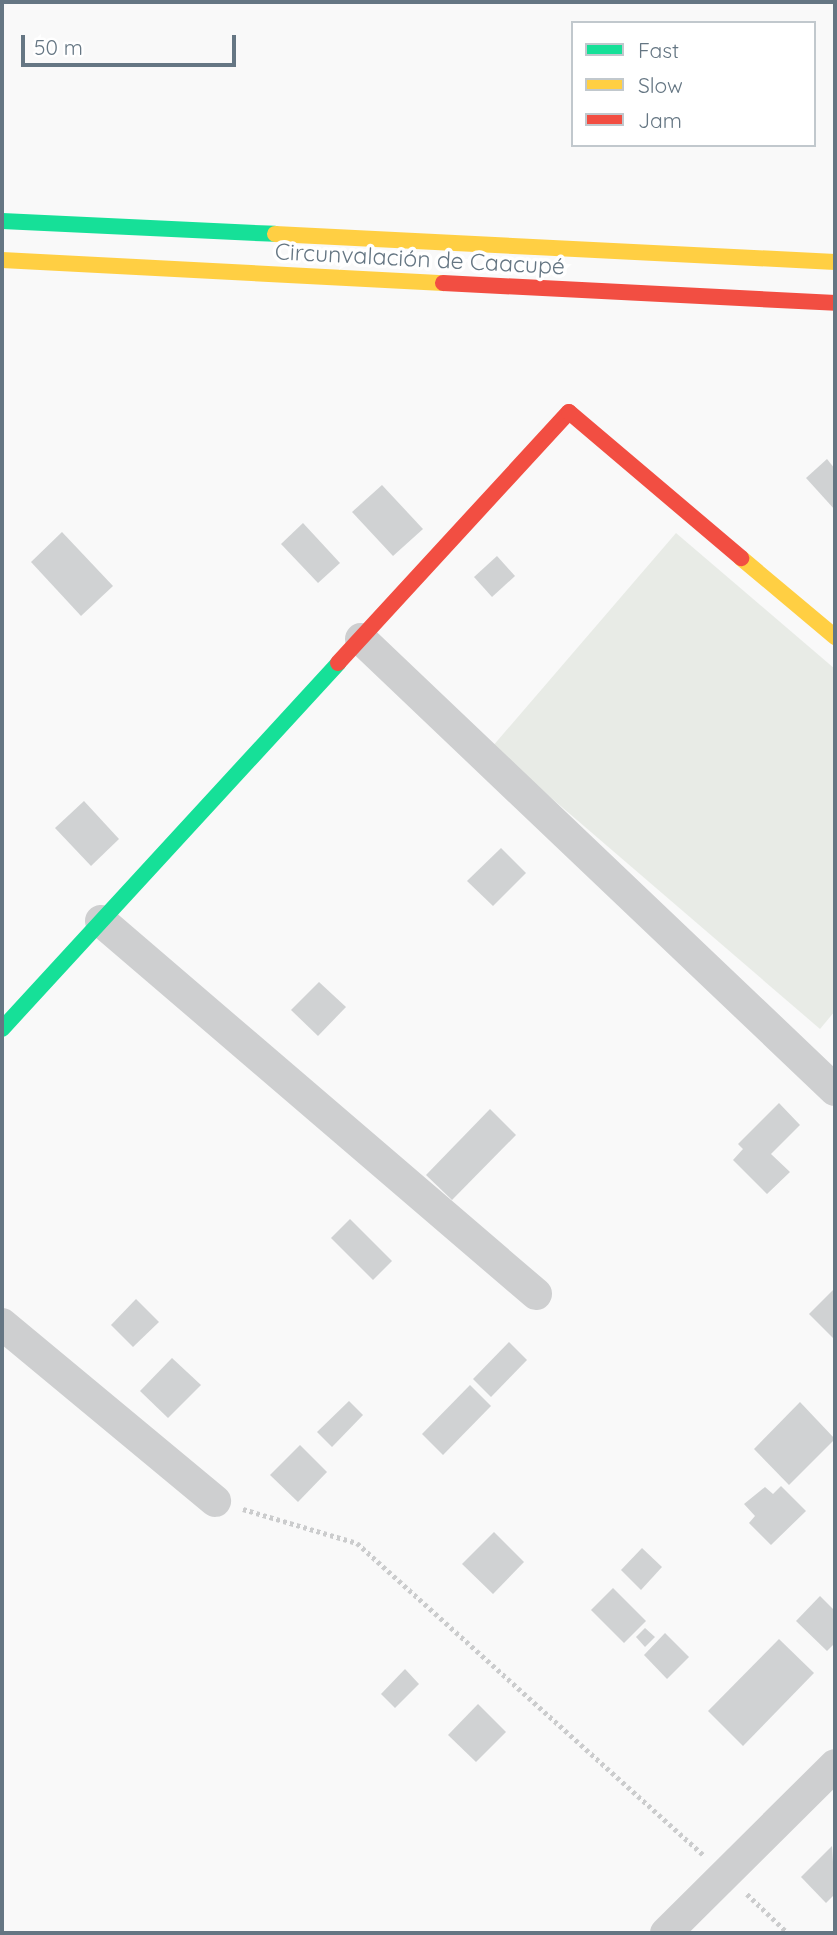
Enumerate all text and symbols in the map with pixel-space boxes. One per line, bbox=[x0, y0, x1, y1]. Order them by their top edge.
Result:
scale bar bbox=[24, 21, 240, 65]
legend bbox=[571, 21, 816, 147]
text: 50 m bbox=[34, 34, 83, 60]
text: Fast bbox=[638, 37, 679, 63]
text: Slow bbox=[638, 72, 683, 98]
text: Jam bbox=[638, 107, 682, 133]
street label: Circunvalación de Caacupé bbox=[274, 238, 566, 280]

